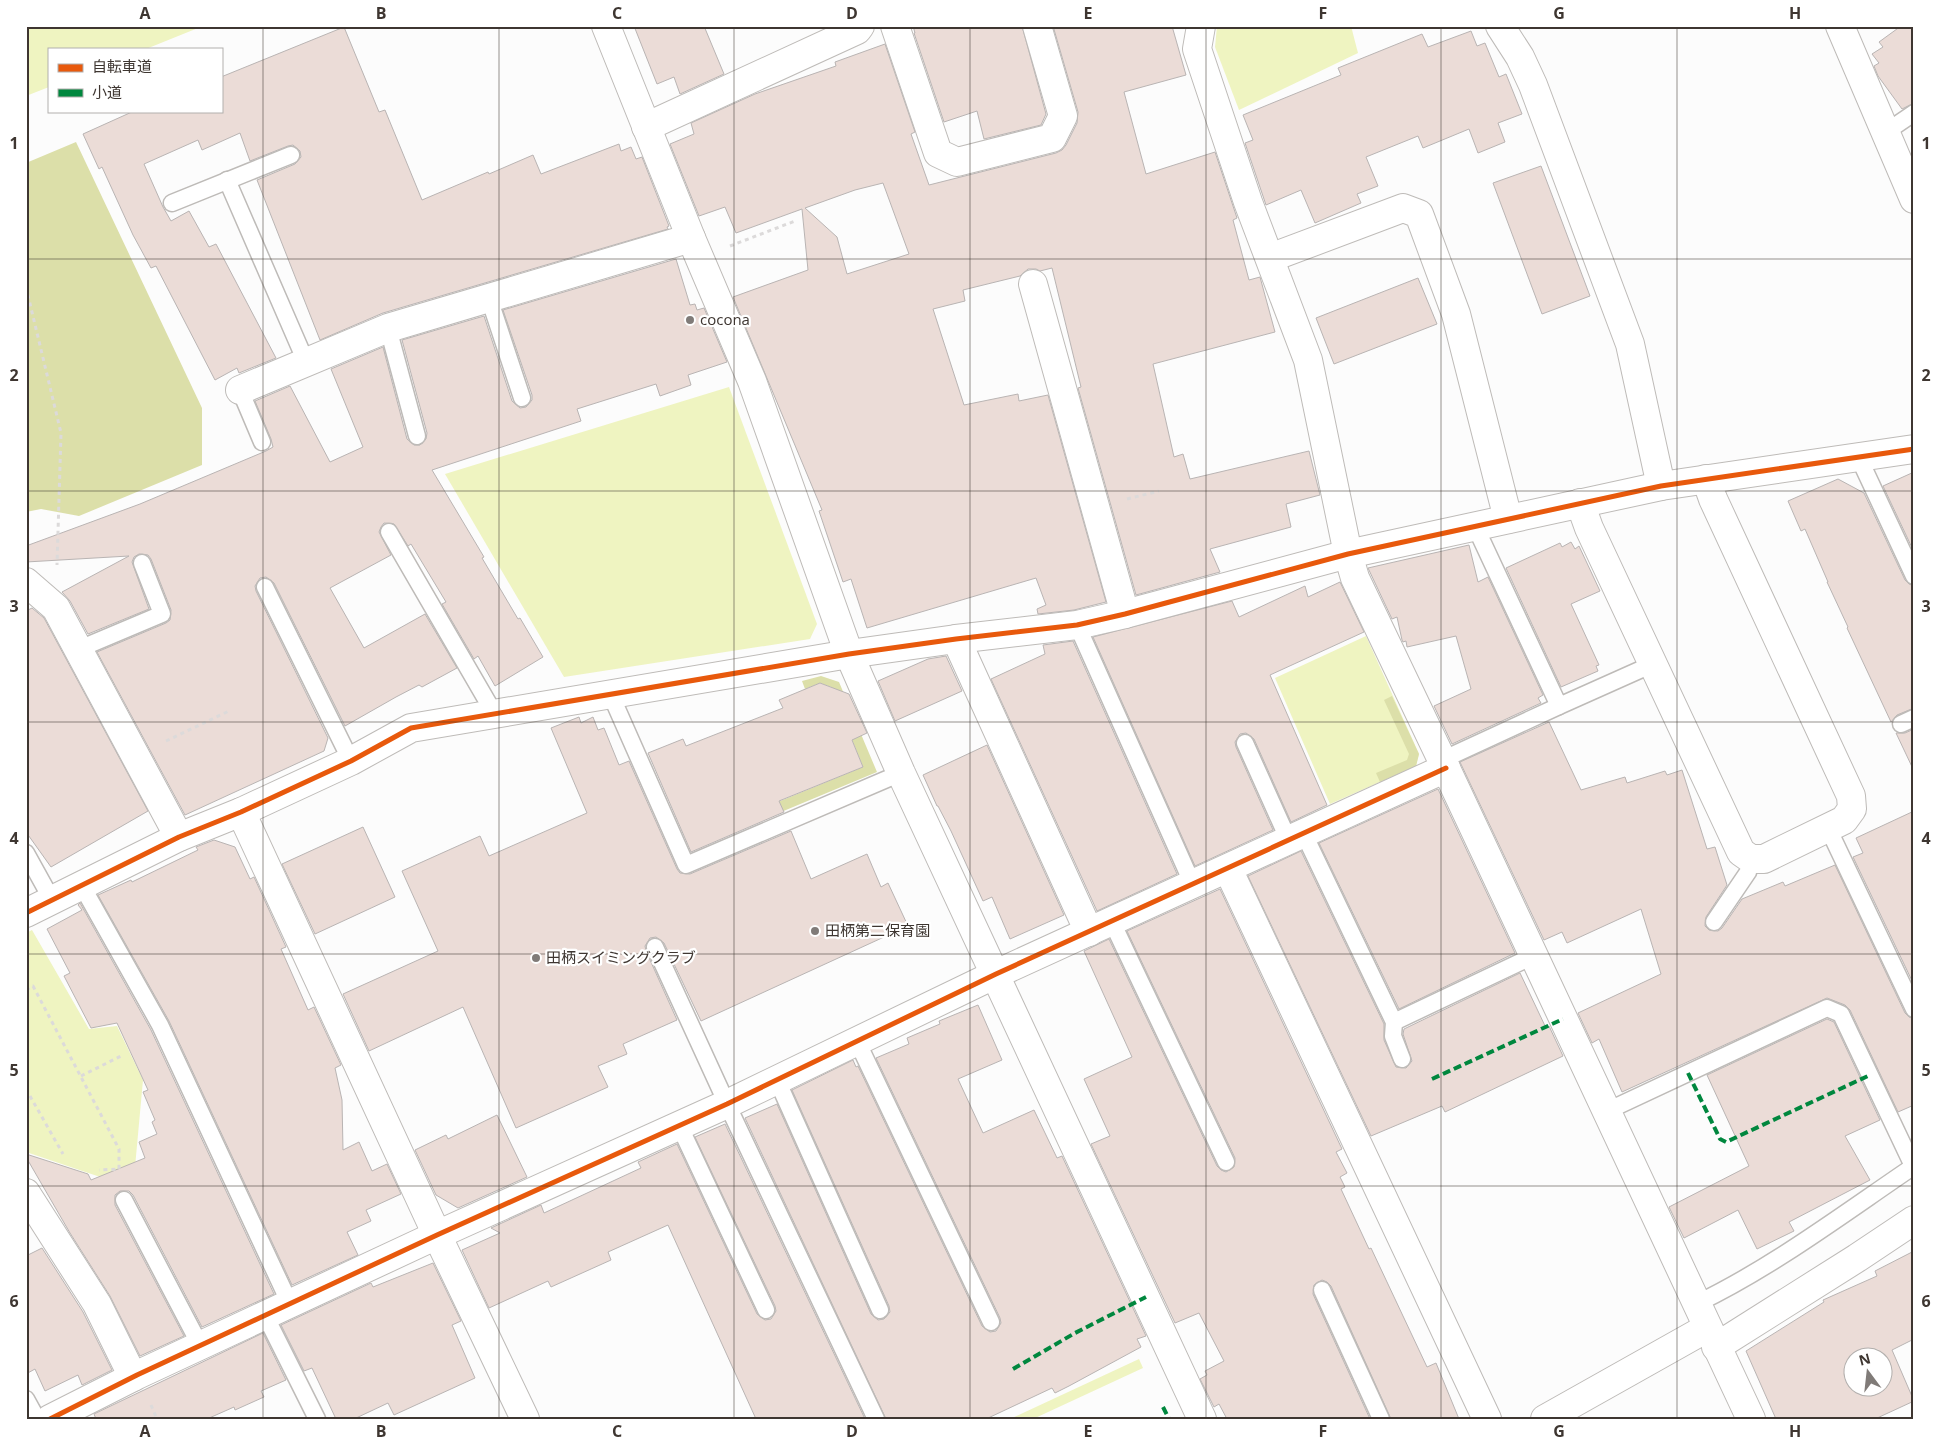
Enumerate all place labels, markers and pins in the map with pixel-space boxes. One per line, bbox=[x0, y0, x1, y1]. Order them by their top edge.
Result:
place label: cocona bbox=[700, 309, 750, 329]
marker: cocona bbox=[684, 314, 696, 326]
place label: 田柄第二保育園 bbox=[825, 920, 930, 940]
marker: 田柄第二保育園 bbox=[809, 925, 821, 937]
place label: 田柄スイミングクラブ bbox=[546, 947, 696, 967]
marker: 田柄スイミングクラブ bbox=[530, 952, 542, 964]

